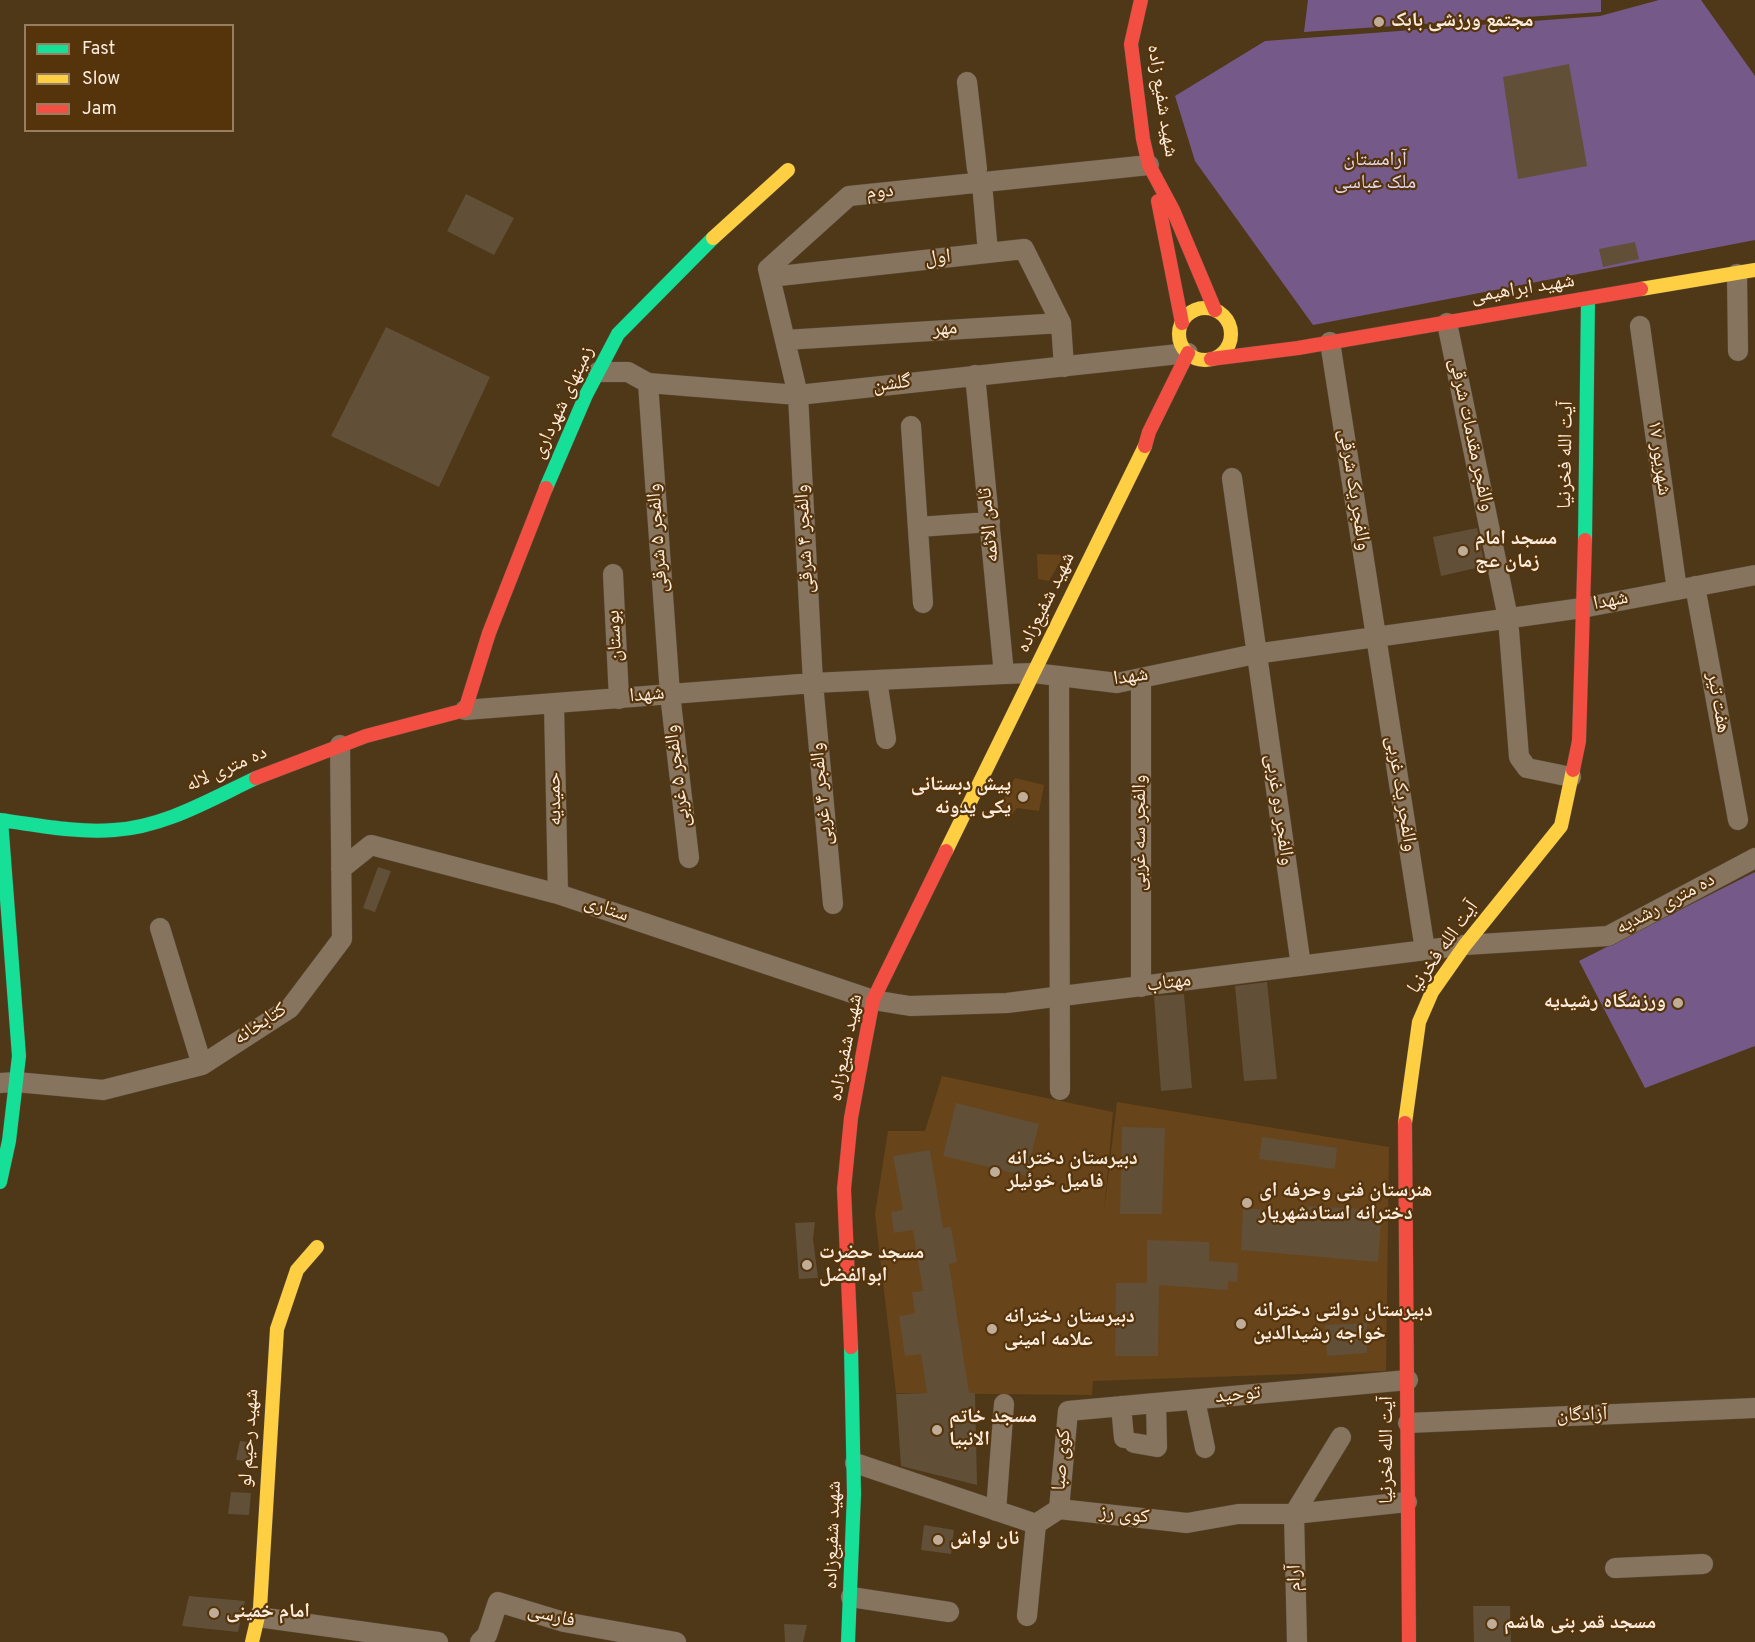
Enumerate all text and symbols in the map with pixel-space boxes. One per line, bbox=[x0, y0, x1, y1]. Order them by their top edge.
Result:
place label: مجتمع ورزشی بابک bbox=[1391, 10, 1534, 34]
marker: مجتمع ورزشی بابک bbox=[1372, 15, 1386, 29]
legend bbox=[24, 24, 234, 132]
text: Fast bbox=[82, 38, 115, 61]
street label: شهید شفیع زاده bbox=[1140, 43, 1182, 159]
text: Slow bbox=[82, 68, 120, 91]
text: Jam bbox=[82, 98, 117, 121]
park label: آرامستان ملک عباسی bbox=[1334, 149, 1416, 196]
street label: دوم bbox=[865, 180, 895, 206]
street label: اول bbox=[924, 246, 952, 272]
street label: شهید ابراهیمی bbox=[1469, 270, 1577, 310]
street label: مهر bbox=[932, 317, 958, 343]
street label: زمینهای شهرداری bbox=[527, 343, 601, 463]
street label: والفجر مقدمات شرقی bbox=[1442, 356, 1498, 514]
street label: گلشن bbox=[872, 371, 912, 399]
street label: آیت الله فخرنیا bbox=[1554, 401, 1580, 509]
street label: ۱۷ شهریور bbox=[1641, 419, 1675, 497]
street label: والفجر یک شرقی bbox=[1332, 428, 1374, 552]
street label: والفجر ۵ شرقی bbox=[643, 483, 675, 593]
street label: والفجر ۴ شرقی bbox=[791, 484, 821, 594]
street label: ثامن الائمه bbox=[974, 486, 1006, 564]
place label: مسجد امام زمان عج bbox=[1475, 528, 1557, 575]
marker: مسجد امام زمان عج bbox=[1456, 544, 1470, 558]
street label: شهید شفیع‌زاده bbox=[1012, 549, 1082, 657]
street label: شهدا bbox=[1592, 587, 1630, 617]
street label: بوستان bbox=[603, 609, 629, 663]
street label: شهدا bbox=[1112, 664, 1150, 692]
street label: هفت تیر bbox=[1700, 671, 1734, 735]
street label: شهدا bbox=[629, 683, 665, 709]
street label: والفجر ۵ غربی bbox=[661, 723, 697, 829]
street label: والفجر یک غربی bbox=[1379, 734, 1421, 854]
street label: ده متری لاله bbox=[183, 741, 271, 799]
street label: والفجر ۴ غربی bbox=[807, 742, 839, 846]
street label: والفجر دو غربی bbox=[1258, 753, 1298, 867]
street label: حمیدیه bbox=[544, 772, 568, 826]
place label: پیش دبستانی یکی یدونه bbox=[911, 774, 1011, 821]
street label: والفجر سه غربی bbox=[1129, 775, 1153, 891]
marker: پیش دبستانی یکی یدونه bbox=[1016, 790, 1030, 804]
street label: ده متری رشدیه bbox=[1612, 869, 1720, 941]
street label: ستاری bbox=[581, 891, 631, 929]
street label: آیت الله فخرنیا bbox=[1403, 897, 1485, 999]
street label: مهتاب bbox=[1145, 969, 1193, 999]
place label: ورزشگاه رشیدیه bbox=[1544, 991, 1666, 1015]
street label: شهید شفیع‌زاده bbox=[825, 992, 869, 1104]
marker: ورزشگاه رشیدیه bbox=[1671, 996, 1685, 1010]
street label: کتابخانه bbox=[230, 999, 292, 1051]
place label: دبیرستان دخترانه فامیل خوئیلر bbox=[1007, 1148, 1138, 1195]
marker: دبیرستان دخترانه فامیل خوئیلر bbox=[988, 1165, 1002, 1179]
place label: هنرستان فنی وحرفه ای دخترانه استادشهریار bbox=[1259, 1180, 1432, 1227]
marker: هنرستان فنی وحرفه ای دخترانه استادشهریار bbox=[1240, 1196, 1254, 1210]
place label: مسجد حضرت ابوالفضل bbox=[819, 1242, 924, 1289]
marker: مسجد حضرت ابوالفضل bbox=[800, 1258, 814, 1272]
place label: دبیرستان دولتی دخترانه خواجه رشیدالدین bbox=[1253, 1300, 1433, 1347]
place label: دبیرستان دخترانه علامه امینی bbox=[1004, 1306, 1135, 1353]
marker: دبیرستان دولتی دخترانه خواجه رشیدالدین bbox=[1234, 1317, 1248, 1331]
marker: دبیرستان دخترانه علامه امینی bbox=[985, 1322, 999, 1336]
street label: توحید bbox=[1214, 1382, 1262, 1410]
street label: شهید رحیم لو bbox=[235, 1388, 265, 1488]
street label: آیت الله فخرنیا bbox=[1376, 1396, 1400, 1504]
street label: آزادگان bbox=[1556, 1403, 1608, 1429]
place label: مسجد خاتم الانبیا bbox=[949, 1406, 1037, 1453]
marker: مسجد خاتم الانبیا bbox=[930, 1423, 944, 1437]
street label: کوی صبا bbox=[1048, 1428, 1078, 1492]
street label: شهید شفیع‌زاده bbox=[820, 1480, 848, 1590]
street label: کوی رز bbox=[1098, 1501, 1150, 1531]
place label: نان لواش bbox=[950, 1528, 1019, 1552]
marker: نان لواش bbox=[931, 1533, 945, 1547]
street label: آرام bbox=[1284, 1564, 1308, 1592]
street label: فارسی bbox=[525, 1600, 577, 1634]
place label: امام خمینی bbox=[226, 1601, 310, 1625]
marker: امام خمینی bbox=[207, 1606, 221, 1620]
place label: مسجد قمر بنی هاشم bbox=[1504, 1612, 1656, 1636]
marker: مسجد قمر بنی هاشم bbox=[1485, 1617, 1499, 1631]

